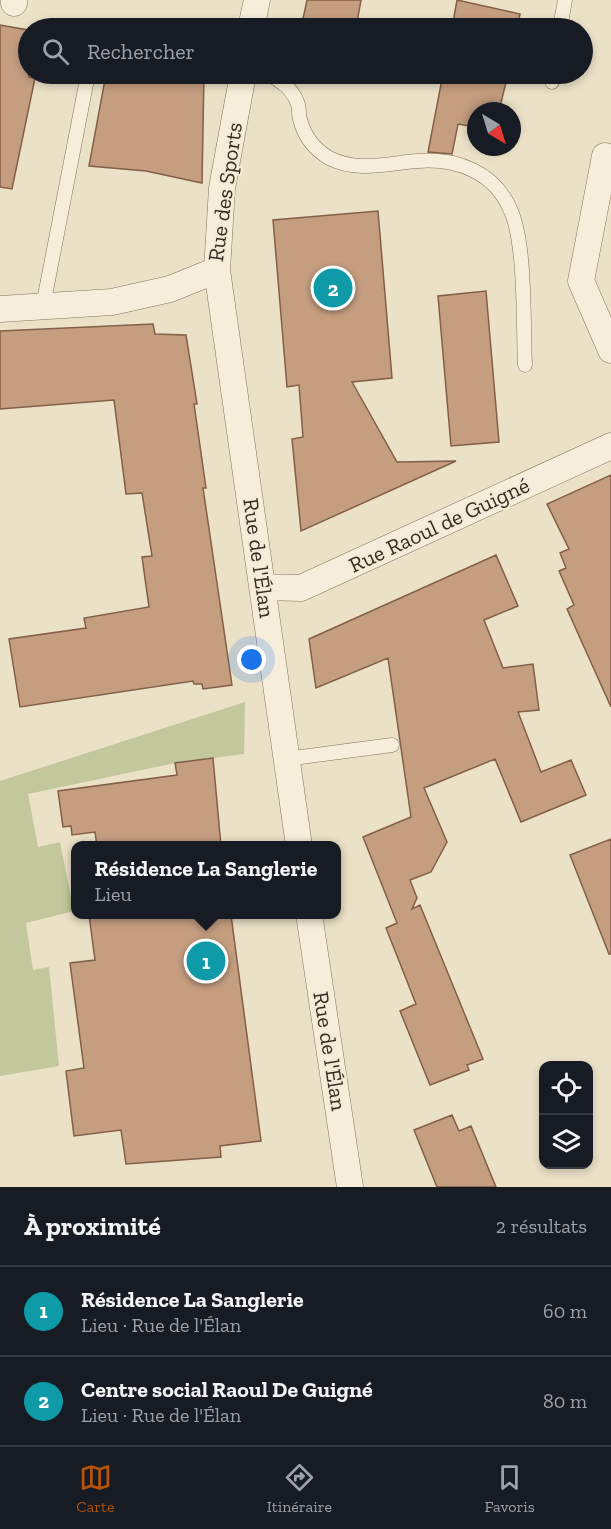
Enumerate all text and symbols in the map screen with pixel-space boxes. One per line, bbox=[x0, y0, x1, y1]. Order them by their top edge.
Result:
search box bbox=[18, 18, 593, 84]
icon: search bbox=[39, 35, 72, 68]
text: Rechercher bbox=[87, 38, 195, 65]
north arrow bbox=[467, 102, 521, 156]
street label: Rue des Sports bbox=[202, 121, 248, 263]
pin: 2 bbox=[314, 266, 352, 310]
street label: Rue Raoul de Guigné bbox=[344, 471, 534, 579]
street label: Rue de l'Élan bbox=[237, 496, 281, 620]
your location bbox=[237, 645, 266, 674]
popup bbox=[71, 841, 341, 919]
text: Résidence La Sanglerie bbox=[95, 855, 317, 882]
text: Lieu bbox=[95, 882, 132, 906]
pin: 1 bbox=[186, 938, 226, 984]
street label: Rue de l'Élan bbox=[307, 989, 353, 1113]
map controls bbox=[539, 1061, 593, 1169]
button: locate bbox=[539, 1061, 593, 1115]
button: layers bbox=[539, 1115, 593, 1169]
text: À proximité bbox=[24, 1210, 161, 1242]
text: 2 résultats bbox=[496, 1214, 587, 1238]
text: Résidence La Sanglerie bbox=[81, 1286, 304, 1313]
text: 1 bbox=[39, 1299, 48, 1323]
text: 60 m bbox=[543, 1299, 587, 1323]
text: Lieu · Rue de l'Élan bbox=[81, 1313, 241, 1337]
text: Centre social Raoul De Guigné bbox=[81, 1376, 373, 1403]
text: 2 bbox=[38, 1389, 49, 1413]
text: 80 m bbox=[543, 1389, 587, 1413]
text: Lieu · Rue de l'Élan bbox=[81, 1403, 241, 1427]
tab: Carte bbox=[76, 1461, 114, 1516]
tab: Itinéraire bbox=[267, 1461, 332, 1516]
tab: Favoris bbox=[484, 1461, 535, 1516]

